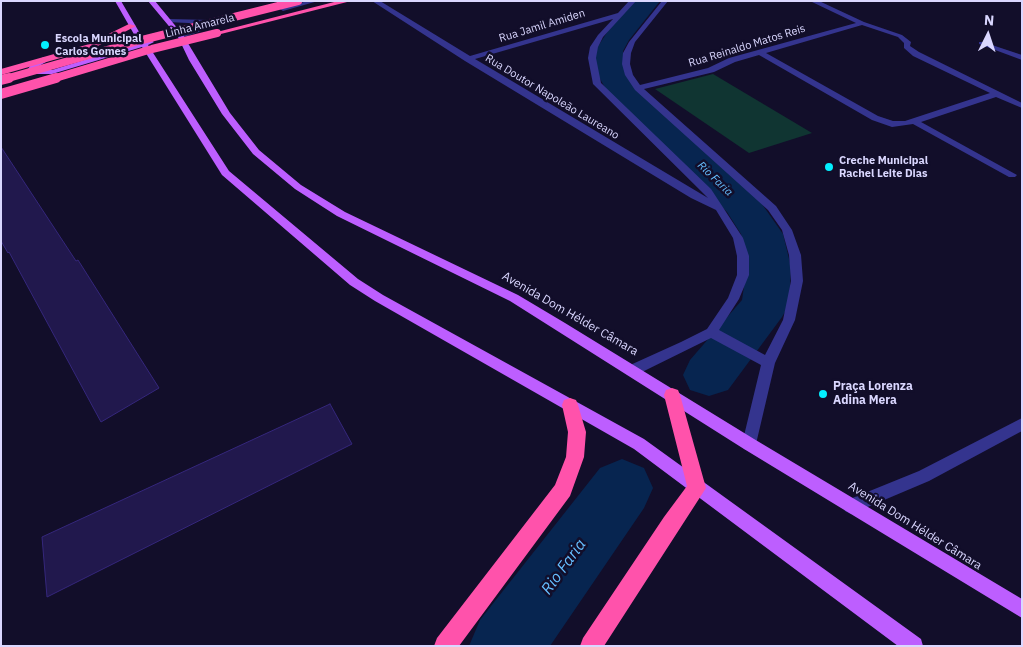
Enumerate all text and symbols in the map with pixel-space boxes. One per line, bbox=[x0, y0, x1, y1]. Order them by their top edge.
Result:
street label: Rua Jamil Amiden bbox=[497, 7, 587, 45]
north arrow bbox=[963, 10, 1013, 60]
street label: Linha Amarela bbox=[164, 11, 236, 41]
text: N bbox=[983, 11, 995, 29]
street label: Rua Reinaldo Matos Reis bbox=[687, 22, 807, 70]
place label: Escola Municipal Carlos Gomes bbox=[55, 32, 142, 58]
marker: Escola Municipal Carlos Gomes bbox=[39, 39, 51, 51]
street label: Rua Doutor Napoleão Laureano bbox=[483, 52, 621, 142]
place label: Creche Municipal Rachel Leite Dias bbox=[839, 154, 928, 180]
water label: Rio Faria bbox=[695, 159, 735, 199]
marker: Creche Municipal Rachel Leite Dias bbox=[823, 161, 835, 173]
street label: Avenida Dom Hélder Câmara bbox=[499, 269, 641, 359]
place label: Praça Lorenza Adina Mera bbox=[833, 380, 913, 408]
marker: Praça Lorenza Adina Mera bbox=[817, 388, 829, 400]
street label: Avenida Dom Hélder Câmara bbox=[846, 479, 984, 573]
water label: Rio Faria bbox=[538, 536, 590, 598]

